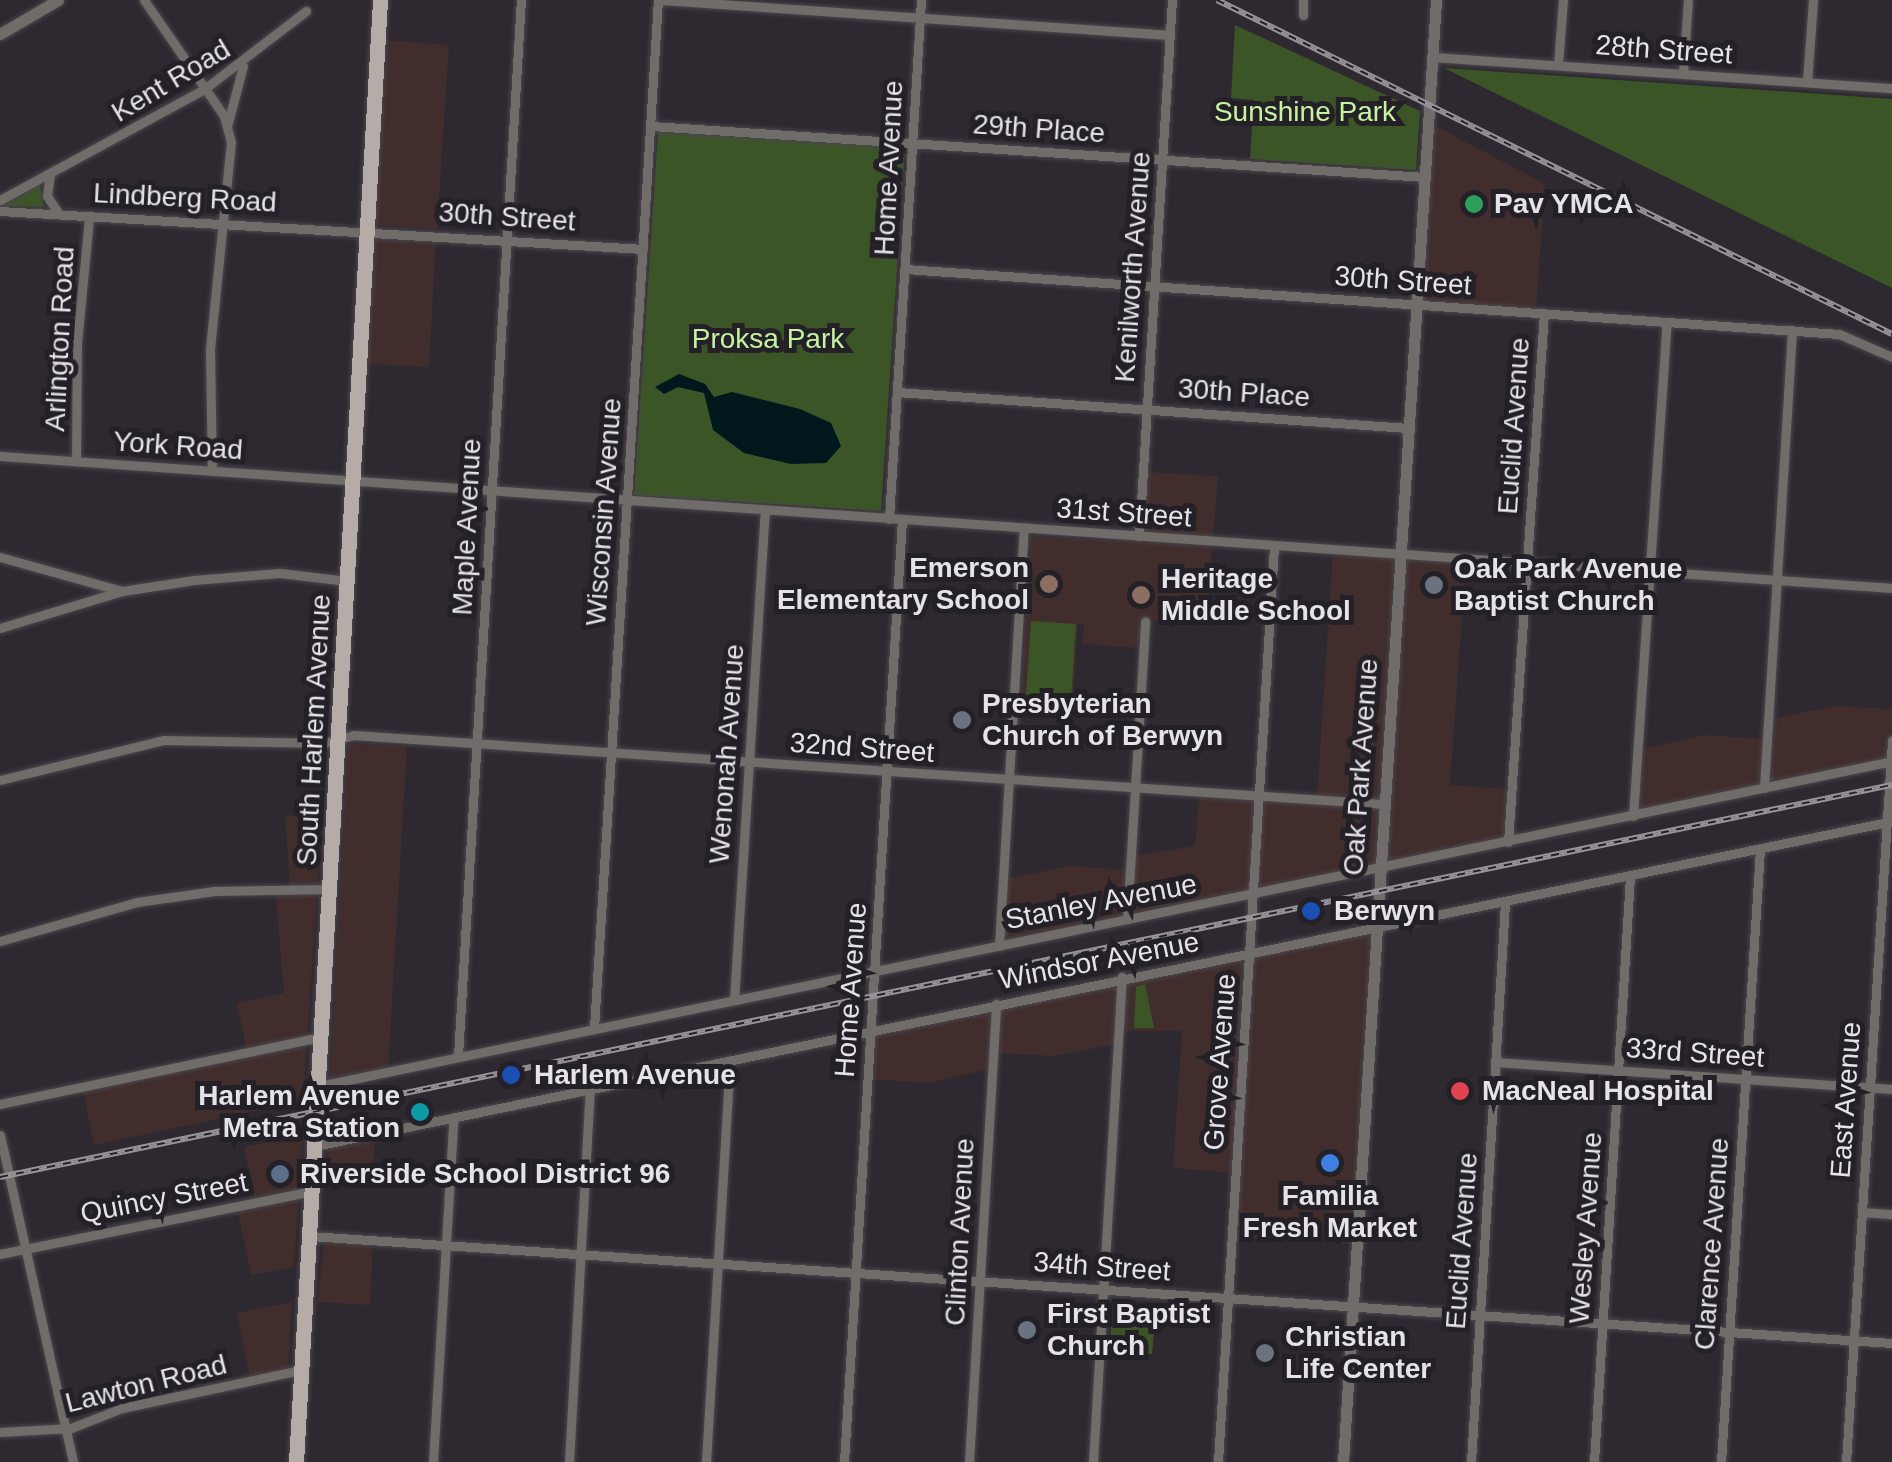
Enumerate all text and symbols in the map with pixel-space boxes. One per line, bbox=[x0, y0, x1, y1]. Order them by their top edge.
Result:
street label: 28th Street bbox=[1595, 28, 1733, 72]
street label: Kent Road bbox=[106, 33, 236, 129]
street label: Home Avenue bbox=[868, 79, 910, 257]
park label: Sunshine Park bbox=[1214, 95, 1396, 129]
street label: 29th Place bbox=[972, 108, 1106, 150]
street label: Kenilworth Avenue bbox=[1108, 150, 1158, 384]
street label: Lindberg Road bbox=[92, 176, 278, 220]
place label: Pav YMCA bbox=[1494, 187, 1634, 221]
marker: Pav YMCA bbox=[1463, 193, 1485, 215]
street label: 30th Street bbox=[438, 195, 576, 239]
street label: Arlington Road bbox=[38, 246, 82, 432]
street label: 30th Street bbox=[1334, 259, 1472, 303]
park label: Proksa Park bbox=[692, 322, 844, 356]
street label: Euclid Avenue bbox=[1491, 336, 1537, 516]
street label: 30th Place bbox=[1177, 372, 1311, 414]
street label: Wisconsin Avenue bbox=[579, 396, 629, 628]
street label: York Road bbox=[112, 425, 244, 467]
street label: Maple Avenue bbox=[446, 437, 488, 617]
street label: 31st Street bbox=[1055, 492, 1193, 534]
place label: Emerson Elementary School bbox=[777, 551, 1029, 617]
place label: Oak Park Avenue Baptist Church bbox=[1454, 552, 1683, 618]
place label: Heritage Middle School bbox=[1161, 562, 1351, 628]
marker: Emerson Elementary School bbox=[1038, 573, 1060, 595]
marker: Oak Park Avenue Baptist Church bbox=[1423, 574, 1445, 596]
marker: Heritage Middle School bbox=[1130, 584, 1152, 606]
street label: South Harlem Avenue bbox=[290, 593, 338, 867]
street label: Wenonah Avenue bbox=[703, 642, 751, 866]
street label: Oak Park Avenue bbox=[1337, 657, 1385, 877]
place label: Presbyterian Church of Berwyn bbox=[982, 687, 1223, 753]
marker: Presbyterian Church of Berwyn bbox=[951, 709, 973, 731]
street label: 32nd Street bbox=[789, 726, 935, 770]
street label: Stanley Avenue bbox=[1002, 867, 1200, 937]
place label: Berwyn bbox=[1334, 894, 1435, 928]
marker: Berwyn bbox=[1298, 898, 1324, 924]
street label: Home Avenue bbox=[828, 901, 874, 1079]
street label: Windsor Avenue bbox=[995, 925, 1203, 997]
street label: Grove Avenue bbox=[1197, 972, 1243, 1152]
street label: East Avenue bbox=[1824, 1020, 1868, 1180]
street label: 33rd Street bbox=[1625, 1031, 1765, 1075]
place label: Harlem Avenue bbox=[534, 1058, 737, 1092]
marker: Harlem Avenue bbox=[498, 1062, 524, 1088]
place label: MacNeal Hospital bbox=[1482, 1074, 1714, 1108]
marker: MacNeal Hospital bbox=[1447, 1078, 1473, 1104]
place label: Harlem Avenue Metra Station bbox=[197, 1079, 400, 1145]
marker: Harlem Avenue Metra Station bbox=[409, 1101, 431, 1123]
street label: Wesley Avenue bbox=[1562, 1130, 1610, 1326]
street label: Clarence Avenue bbox=[1688, 1136, 1736, 1352]
street label: Clinton Avenue bbox=[938, 1137, 982, 1327]
street label: Euclid Avenue bbox=[1439, 1151, 1485, 1331]
marker: Familia Fresh Market bbox=[1319, 1152, 1341, 1174]
place label: Riverside School District 96 bbox=[300, 1157, 670, 1191]
marker: Riverside School District 96 bbox=[269, 1163, 291, 1185]
street label: Quincy Street bbox=[78, 1165, 250, 1231]
place label: Familia Fresh Market bbox=[1243, 1179, 1417, 1245]
street label: 34th Street bbox=[1033, 1245, 1171, 1289]
place label: First Baptist Church bbox=[1047, 1297, 1210, 1363]
marker: First Baptist Church bbox=[1016, 1319, 1038, 1341]
place label: Christian Life Center bbox=[1285, 1320, 1431, 1386]
marker: Christian Life Center bbox=[1254, 1342, 1276, 1364]
street label: Lawton Road bbox=[62, 1348, 230, 1420]

